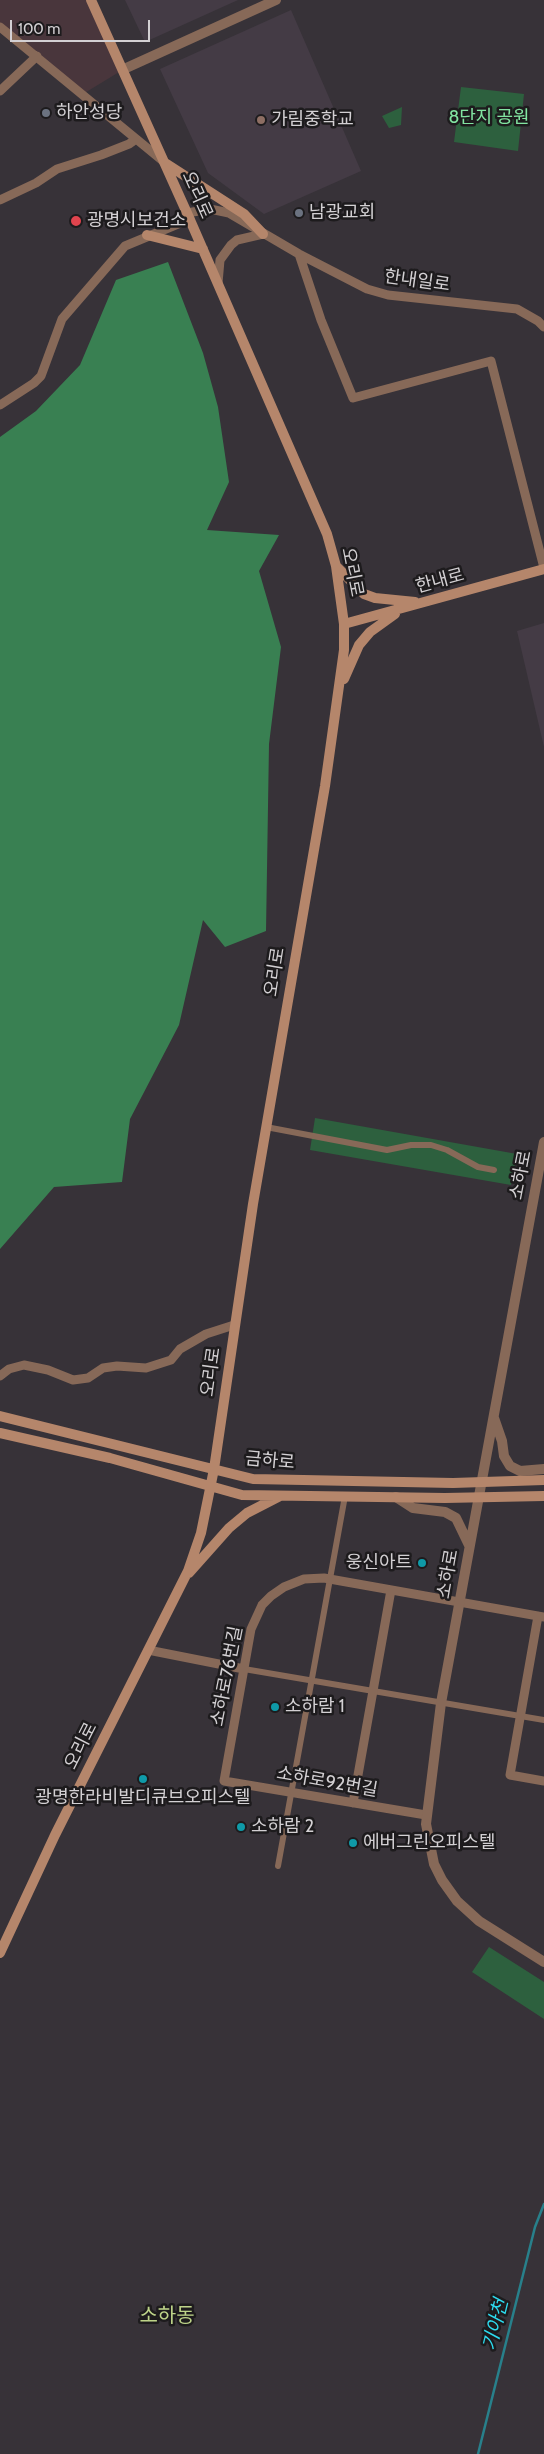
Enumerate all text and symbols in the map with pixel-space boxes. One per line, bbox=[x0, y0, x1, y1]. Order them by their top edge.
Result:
scale bar bbox=[12, 10, 152, 42]
text: 100 m bbox=[18, 20, 60, 38]
place label: 하안성당 bbox=[56, 102, 122, 124]
marker: 하안성당 bbox=[40, 107, 52, 119]
park label: 8단지 공원 bbox=[448, 107, 530, 129]
place label: 가림중학교 bbox=[271, 109, 354, 131]
marker: 가림중학교 bbox=[255, 114, 267, 126]
street label: 오리로 bbox=[177, 168, 217, 222]
place label: 남광교회 bbox=[309, 202, 375, 224]
marker: 남광교회 bbox=[293, 207, 305, 219]
place label: 광명시보건소 bbox=[87, 210, 186, 232]
marker: 광명시보건소 bbox=[69, 214, 83, 228]
street label: 한내일로 bbox=[383, 266, 451, 296]
street label: 오리로 bbox=[337, 546, 367, 598]
street label: 한내로 bbox=[413, 564, 467, 598]
street label: 오리로 bbox=[260, 946, 290, 998]
street label: 소하로 bbox=[506, 1149, 536, 1201]
street label: 오리로 bbox=[197, 1346, 225, 1398]
street label: 금하로 bbox=[244, 1448, 296, 1474]
street label: 소하로 bbox=[433, 1548, 463, 1600]
place label: 웅신아트 bbox=[346, 1552, 412, 1574]
marker: 웅신아트 bbox=[416, 1557, 428, 1569]
street label: 소하로76번길 bbox=[207, 1624, 247, 1728]
place label: 소하람 1 bbox=[285, 1696, 345, 1718]
marker: 소하람 1 bbox=[269, 1701, 281, 1713]
street label: 오리로 bbox=[60, 1719, 102, 1773]
street label: 소하로92번길 bbox=[275, 1762, 379, 1802]
marker: 광명한라비발디큐브오피스텔 bbox=[137, 1773, 149, 1785]
place label: 광명한라비발디큐브오피스텔 bbox=[35, 1787, 251, 1809]
place label: 소하람 2 bbox=[251, 1816, 314, 1838]
marker: 소하람 2 bbox=[235, 1821, 247, 1833]
place label: 에버그린오피스텔 bbox=[363, 1832, 495, 1854]
marker: 에버그린오피스텔 bbox=[347, 1837, 359, 1849]
water label: 기아천 bbox=[479, 2297, 513, 2353]
district label: 소하동 bbox=[139, 2304, 195, 2328]

